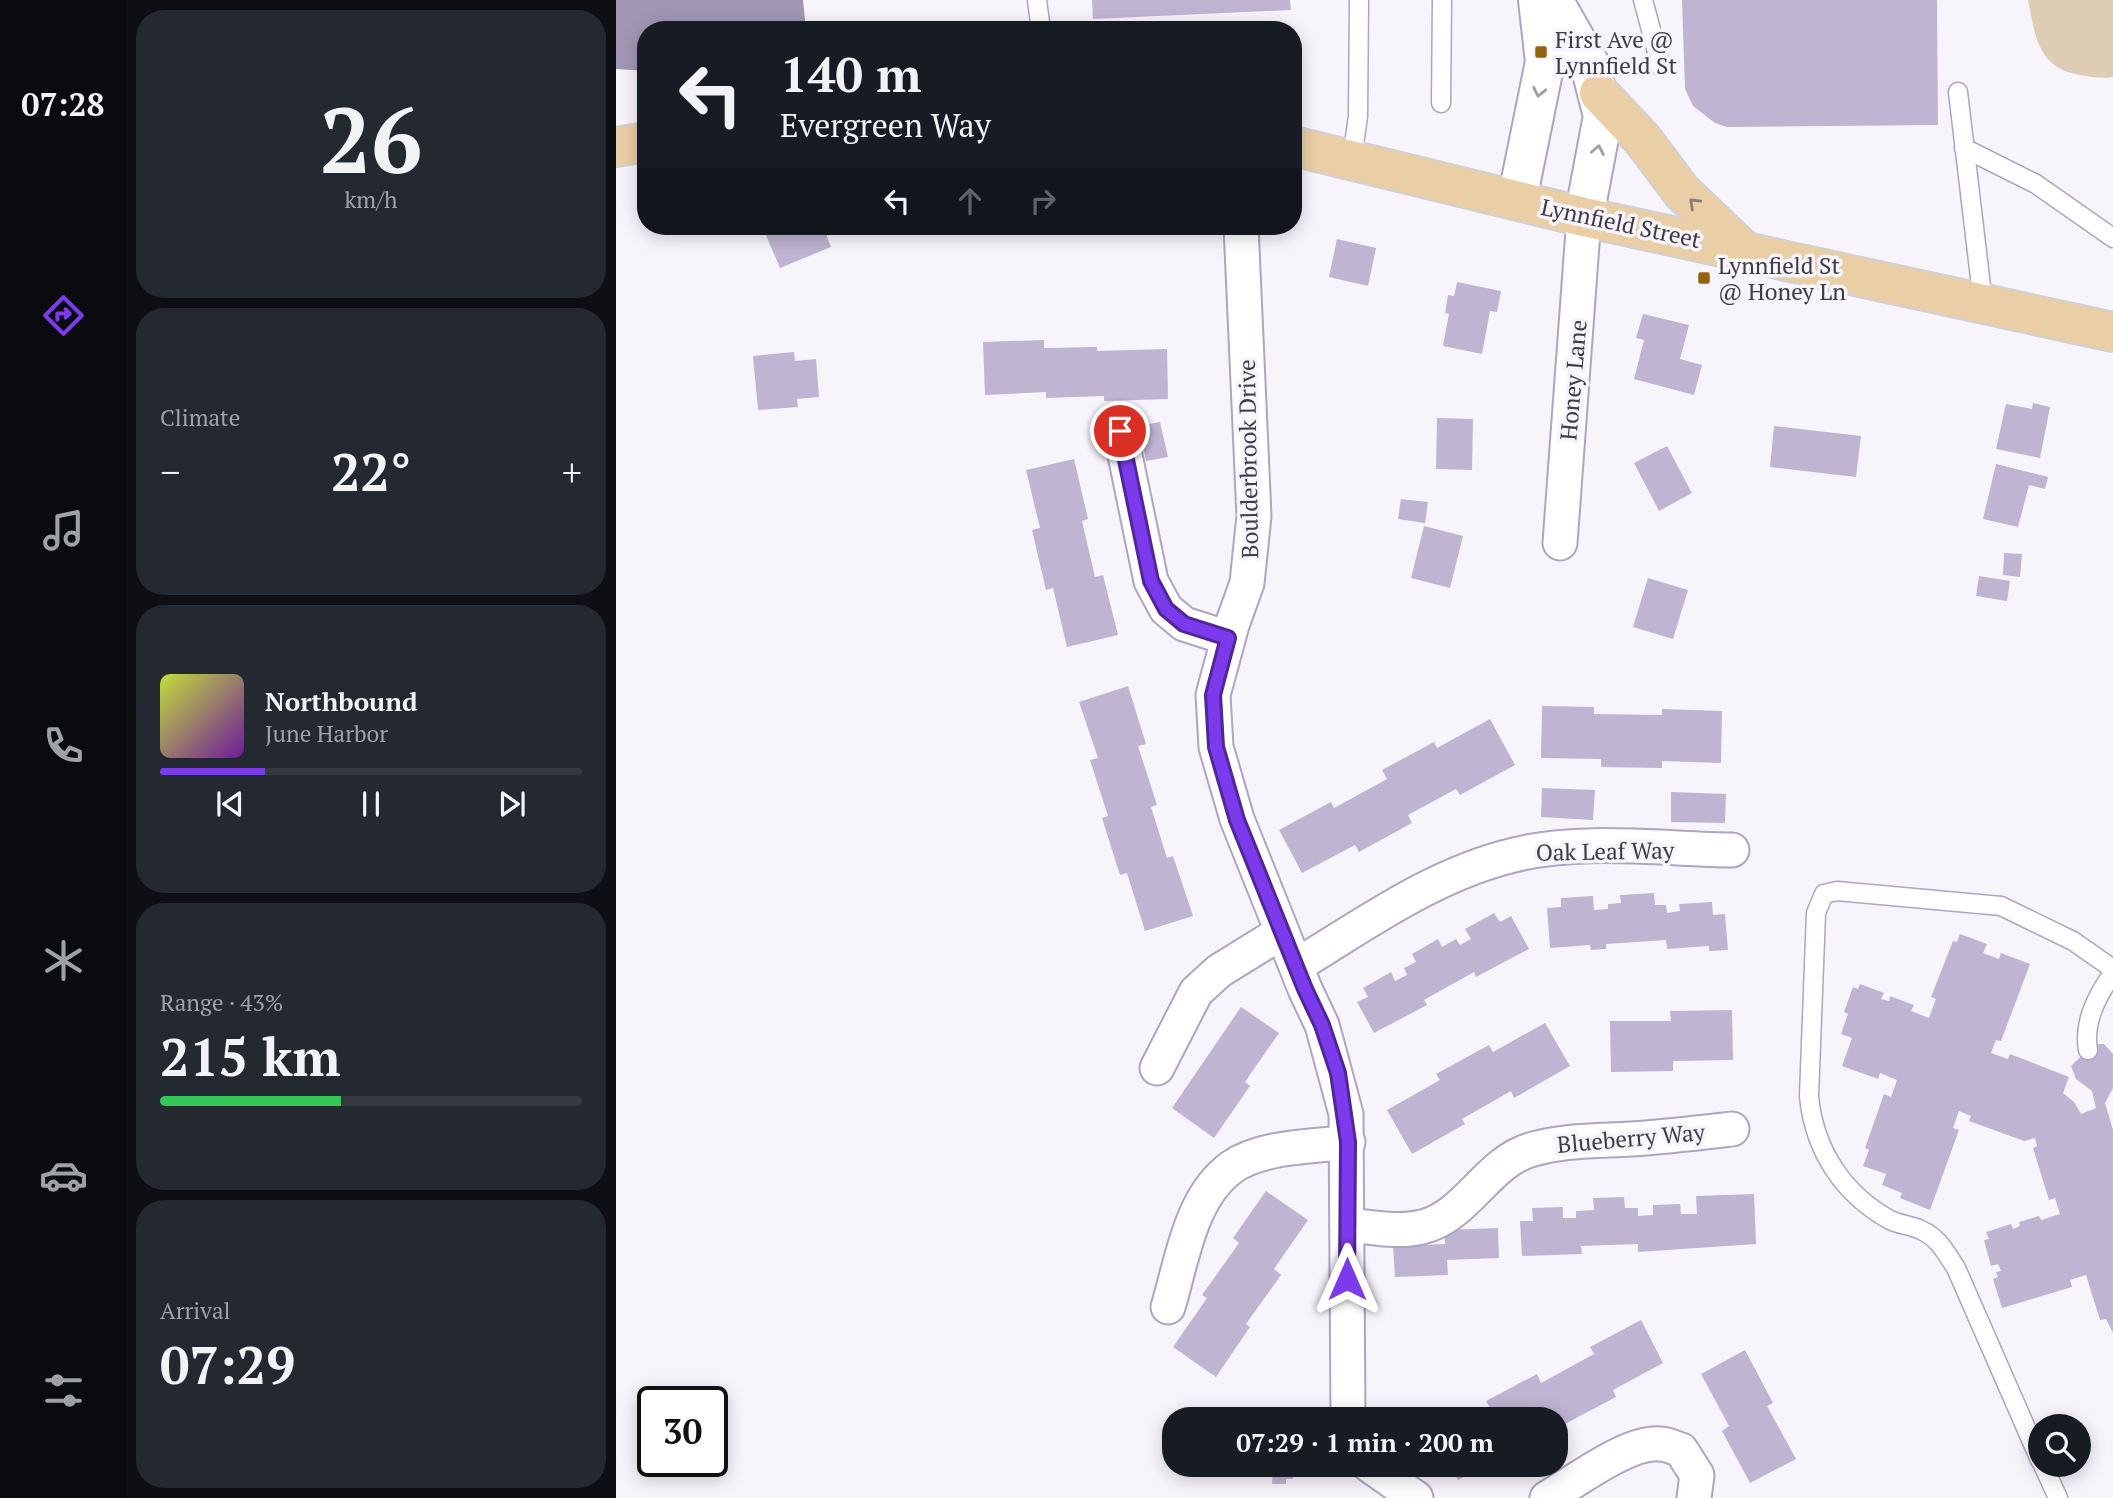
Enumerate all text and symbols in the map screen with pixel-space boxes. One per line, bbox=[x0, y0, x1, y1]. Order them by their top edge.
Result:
place label: First Ave @ Lynnfield St bbox=[1555, 24, 1677, 81]
text: 140 m bbox=[780, 41, 922, 106]
marker: First Ave @ Lynnfield St bbox=[1533, 44, 1549, 60]
icon: left bbox=[665, 49, 756, 140]
text: 26 bbox=[320, 78, 422, 199]
text: 07:28 bbox=[21, 83, 105, 125]
one-way arrow bbox=[1532, 86, 1547, 98]
text: Evergreen Way bbox=[780, 104, 991, 146]
one-way arrow bbox=[1589, 144, 1604, 156]
icon: left bbox=[878, 182, 916, 220]
icon: ahead bbox=[951, 182, 989, 220]
icon: right bbox=[1024, 182, 1062, 220]
text: km/h bbox=[344, 184, 398, 215]
street label: Lynnfield Street bbox=[1538, 191, 1704, 255]
one-way arrow bbox=[1689, 198, 1702, 211]
place label: Lynnfield St @ Honey Ln bbox=[1718, 250, 1846, 307]
marker: Lynnfield St @ Honey Ln bbox=[1696, 270, 1712, 286]
icon: directions bbox=[39, 291, 88, 340]
street label: Honey Lane bbox=[1552, 318, 1594, 442]
street label: Boulderbrook Drive bbox=[1231, 359, 1265, 559]
pin bbox=[1090, 401, 1150, 461]
text: Climate bbox=[160, 402, 240, 433]
icon: arrive bbox=[1101, 412, 1139, 450]
text: 22° bbox=[331, 437, 411, 506]
text: − bbox=[160, 447, 180, 497]
text: + bbox=[562, 447, 582, 497]
icon: music bbox=[39, 506, 88, 555]
text: Northbound bbox=[265, 684, 418, 718]
text: June Harbor bbox=[265, 718, 388, 749]
icon: phone bbox=[39, 721, 88, 770]
icon: previous bbox=[211, 785, 249, 823]
icon: pause bbox=[352, 785, 390, 823]
icon: next bbox=[493, 785, 531, 823]
street label: Oak Leaf Way bbox=[1535, 834, 1675, 868]
icon: climate bbox=[39, 936, 88, 985]
text: Range · 43% bbox=[160, 987, 283, 1018]
text: 215 km bbox=[160, 1022, 341, 1091]
street label: Blueberry Way bbox=[1556, 1116, 1707, 1160]
icon: car bbox=[39, 1151, 88, 1200]
position arrow bbox=[1310, 1242, 1384, 1316]
text: Arrival bbox=[160, 1295, 231, 1326]
text: 07:29 bbox=[160, 1330, 295, 1399]
icon: filters bbox=[39, 1366, 88, 1415]
speed limit sign: 30 bbox=[637, 1386, 728, 1477]
map controls bbox=[2028, 1414, 2091, 1477]
button: search bbox=[2028, 1414, 2091, 1477]
text: 07:29 · 1 min · 200 m bbox=[1236, 1425, 1494, 1459]

